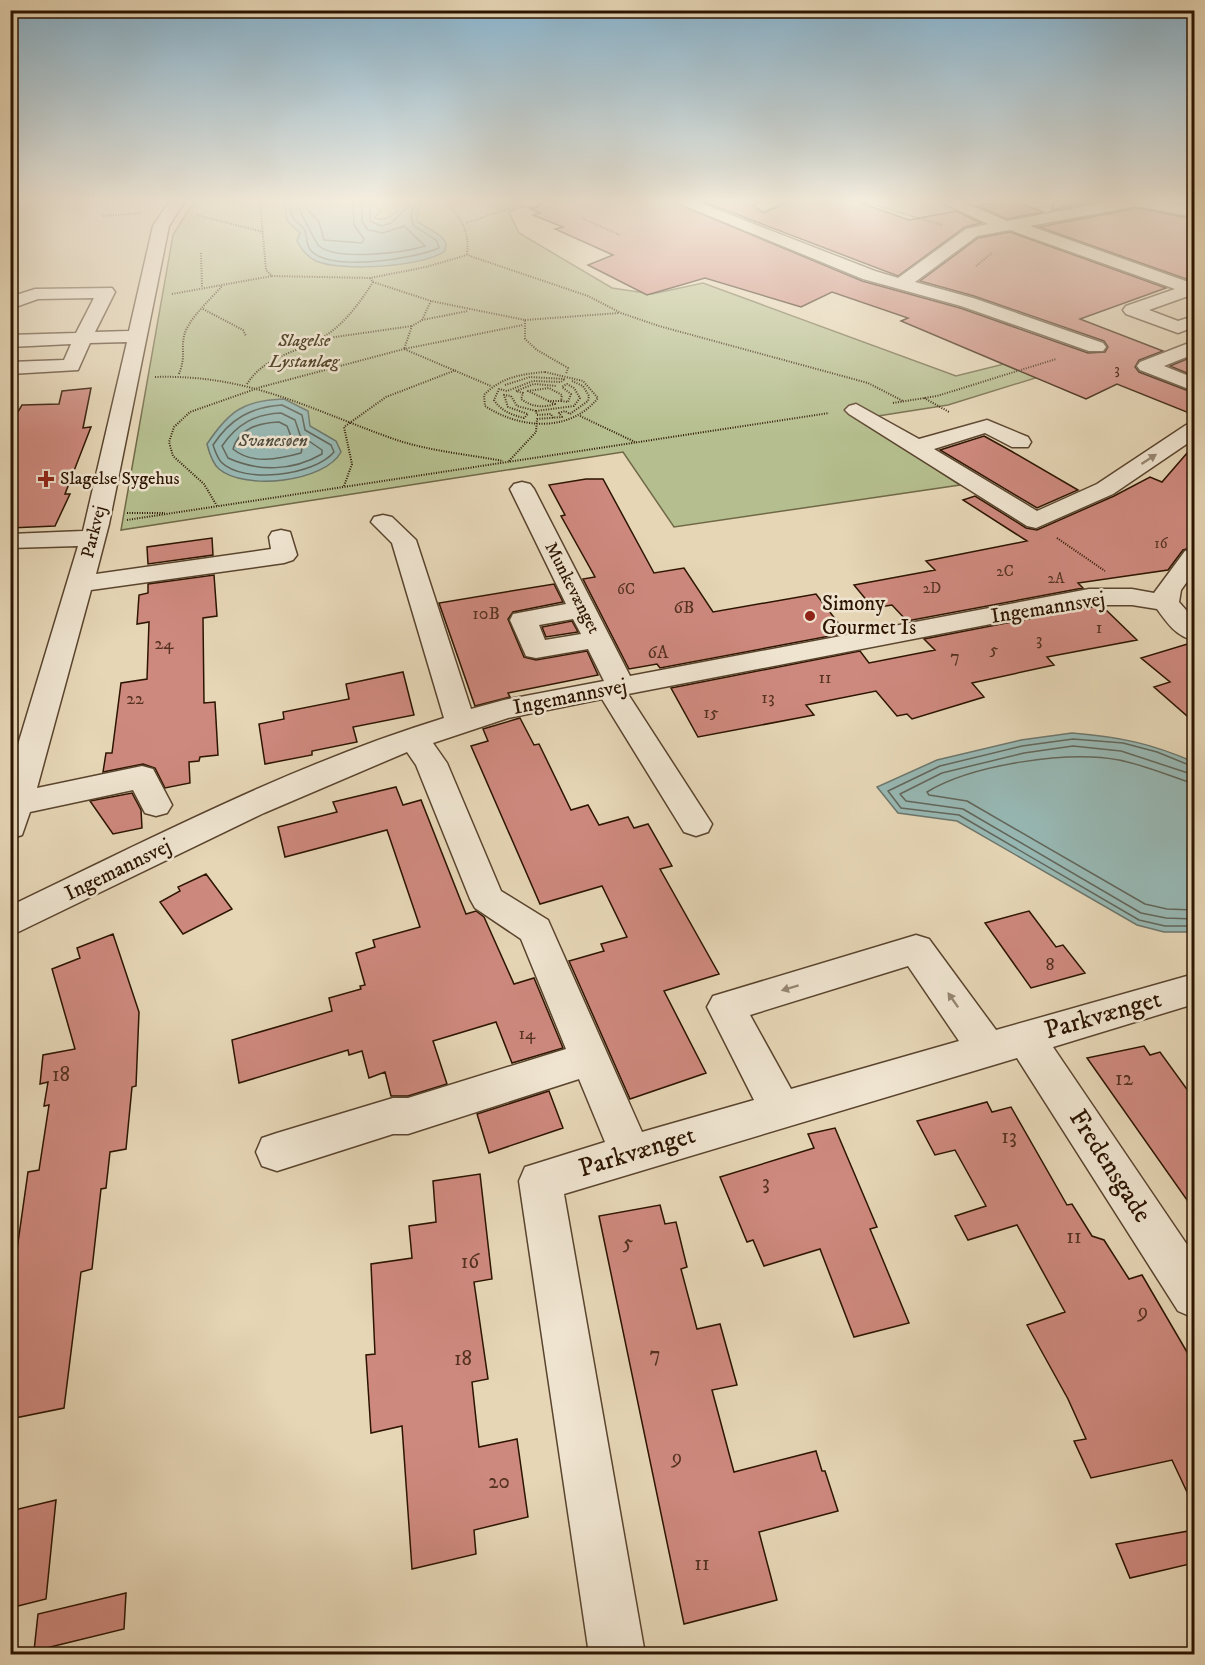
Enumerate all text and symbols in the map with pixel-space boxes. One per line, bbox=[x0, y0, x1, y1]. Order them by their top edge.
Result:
park label: Slagelse Lystanlæg bbox=[268, 330, 341, 373]
house number: 3 bbox=[1114, 360, 1120, 379]
water label: Svanesøen bbox=[237, 430, 308, 452]
one-way arrow bbox=[1141, 453, 1157, 465]
place label: Slagelse Sygehus bbox=[60, 468, 180, 490]
marker: Slagelse Sygehus bbox=[37, 470, 55, 488]
street label: Parkvej bbox=[77, 503, 111, 561]
house number: 16 bbox=[1154, 534, 1169, 553]
street label: Munkevænget bbox=[539, 538, 605, 638]
house number: 2C bbox=[996, 562, 1014, 581]
house number: 2A bbox=[1048, 569, 1065, 588]
house number: 2D bbox=[923, 579, 941, 598]
house number: 6C bbox=[617, 580, 635, 599]
street label: Ingemannsvej bbox=[989, 586, 1107, 630]
place label: Simony Gourmet Is bbox=[822, 591, 916, 641]
house number: 6B bbox=[674, 597, 694, 619]
house number: 10B bbox=[472, 603, 500, 625]
marker: Simony Gourmet Is bbox=[803, 609, 817, 623]
house number: 1 bbox=[1096, 617, 1102, 639]
house number: 3 bbox=[1036, 629, 1042, 651]
house number: 24 bbox=[154, 633, 174, 655]
house number: 5 bbox=[990, 639, 999, 661]
house number: 6A bbox=[648, 642, 669, 664]
house number: 7 bbox=[950, 646, 960, 668]
house number: 11 bbox=[818, 667, 832, 689]
street label: Ingemannsvej bbox=[511, 673, 629, 721]
house number: 13 bbox=[761, 687, 775, 709]
house number: 22 bbox=[126, 688, 144, 710]
house number: 15 bbox=[703, 702, 719, 724]
street label: Ingemannsvej bbox=[61, 833, 175, 907]
house number: 8 bbox=[1045, 954, 1055, 976]
street label: Parkvænget bbox=[1041, 983, 1165, 1047]
one-way arrow bbox=[781, 984, 799, 993]
one-way arrow bbox=[947, 993, 959, 1009]
house number: 14 bbox=[519, 1023, 536, 1045]
house number: 18 bbox=[52, 1062, 70, 1088]
house number: 12 bbox=[1115, 1066, 1134, 1092]
street label: Fredensgade bbox=[1061, 1103, 1159, 1229]
street label: Parkvænget bbox=[575, 1119, 699, 1185]
house number: 13 bbox=[1001, 1124, 1017, 1150]
house number: 3 bbox=[762, 1170, 770, 1196]
house number: 11 bbox=[1066, 1224, 1082, 1250]
house number: 5 bbox=[623, 1230, 633, 1256]
house number: 16 bbox=[461, 1249, 480, 1275]
house number: 9 bbox=[1137, 1299, 1148, 1325]
house number: 7 bbox=[649, 1342, 661, 1368]
house number: 18 bbox=[454, 1346, 472, 1372]
house number: 9 bbox=[671, 1445, 682, 1471]
house number: 20 bbox=[488, 1469, 510, 1495]
house number: 11 bbox=[694, 1551, 710, 1577]

